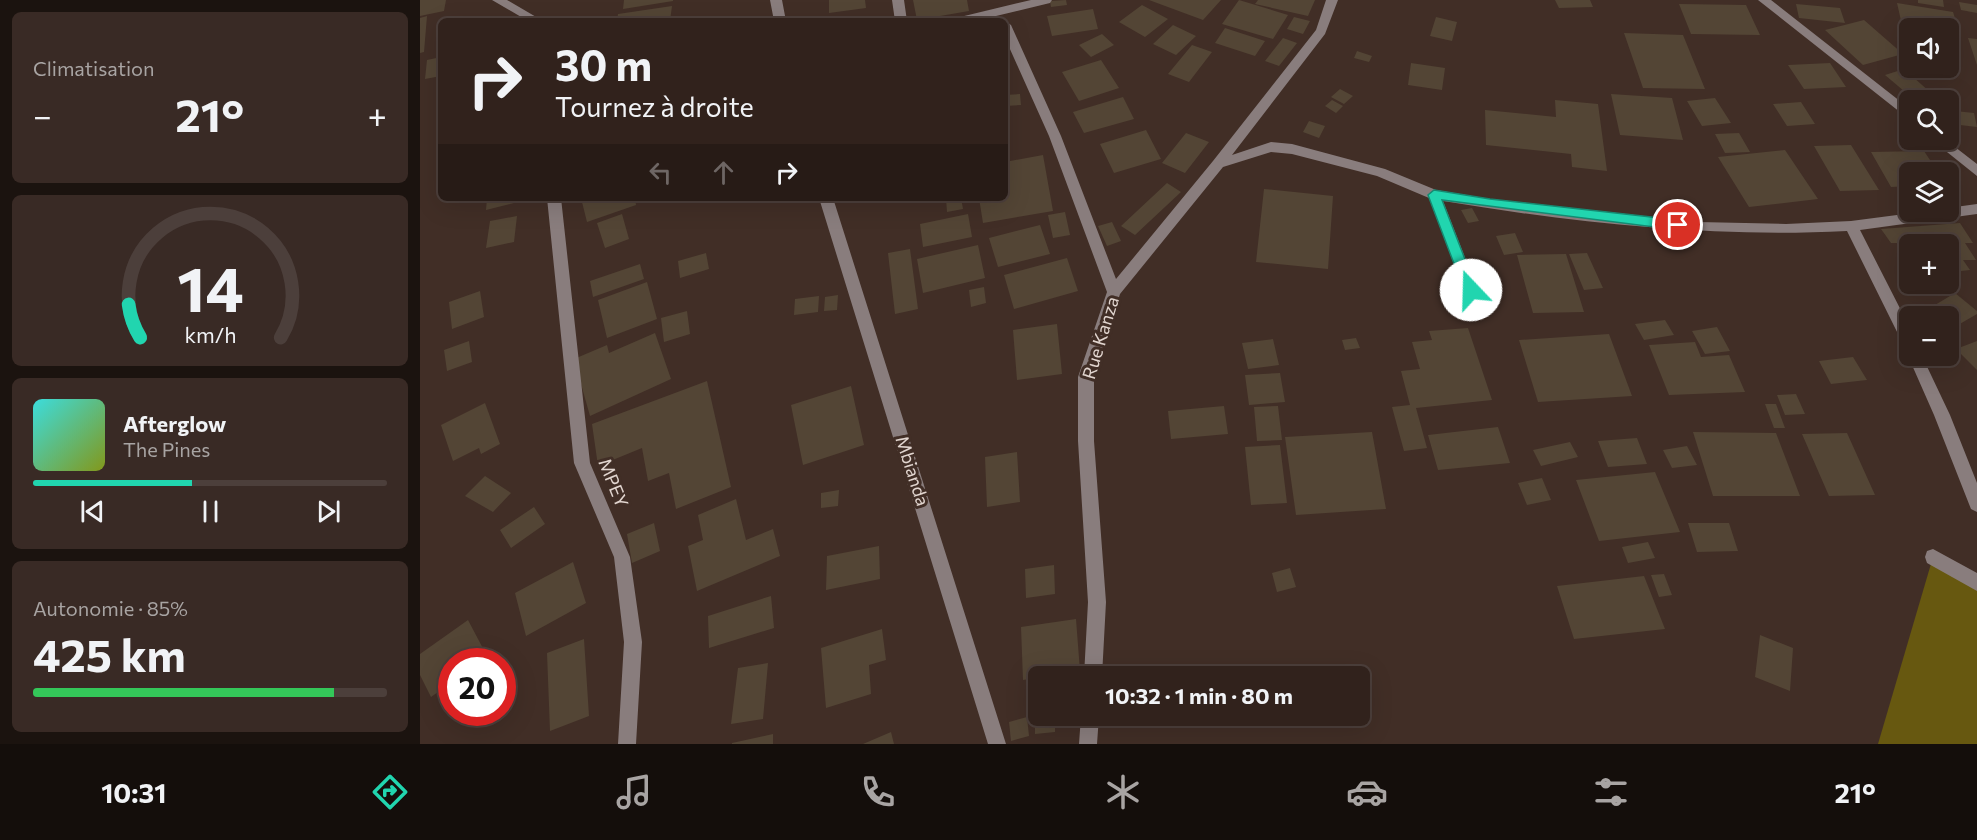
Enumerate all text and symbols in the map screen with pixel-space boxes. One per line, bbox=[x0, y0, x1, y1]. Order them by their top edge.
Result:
map controls bbox=[1899, 18, 1959, 366]
button: sound bbox=[1899, 18, 1959, 78]
text: 30 m bbox=[555, 38, 652, 90]
icon: right bbox=[456, 42, 534, 120]
text: Climatisation bbox=[33, 56, 154, 80]
text: 21° bbox=[175, 86, 244, 141]
text: Tournez à droite bbox=[555, 90, 754, 123]
button: search bbox=[1899, 90, 1959, 150]
text: − bbox=[33, 94, 52, 135]
text: + bbox=[368, 94, 387, 135]
icon: left bbox=[644, 156, 677, 189]
icon: ahead bbox=[707, 156, 740, 189]
icon: right bbox=[770, 156, 803, 189]
button: layers bbox=[1899, 162, 1959, 222]
pin bbox=[1652, 199, 1703, 250]
icon: arrive bbox=[1661, 208, 1694, 241]
button: + bbox=[1899, 234, 1959, 294]
text: 14 bbox=[177, 249, 243, 325]
position arrow bbox=[1439, 258, 1503, 322]
street label: Rue Kanza bbox=[1077, 294, 1123, 382]
button: − bbox=[1899, 306, 1959, 366]
text: km/h bbox=[184, 321, 236, 347]
text: Afterglow bbox=[123, 410, 226, 437]
street label: Mbianda bbox=[891, 433, 935, 508]
text: The Pines bbox=[123, 437, 210, 461]
street label: MPEY bbox=[594, 455, 634, 511]
icon: previous bbox=[76, 495, 109, 528]
icon: pause bbox=[194, 495, 227, 528]
icon: next bbox=[312, 495, 345, 528]
text: Autonomie · 85% bbox=[33, 596, 188, 620]
text: 425 km bbox=[33, 626, 186, 681]
speed limit sign: 20 bbox=[438, 648, 516, 726]
text: 10:32 · 1 min · 80 m bbox=[1105, 682, 1293, 709]
icon: directions bbox=[369, 771, 411, 813]
icon: music bbox=[613, 771, 655, 813]
icon: phone bbox=[857, 771, 899, 813]
icon: climate bbox=[1102, 771, 1144, 813]
icon: car bbox=[1346, 771, 1388, 813]
icon: filters bbox=[1590, 771, 1632, 813]
text: 10:31 bbox=[101, 776, 166, 809]
text: 21° bbox=[1834, 776, 1876, 809]

